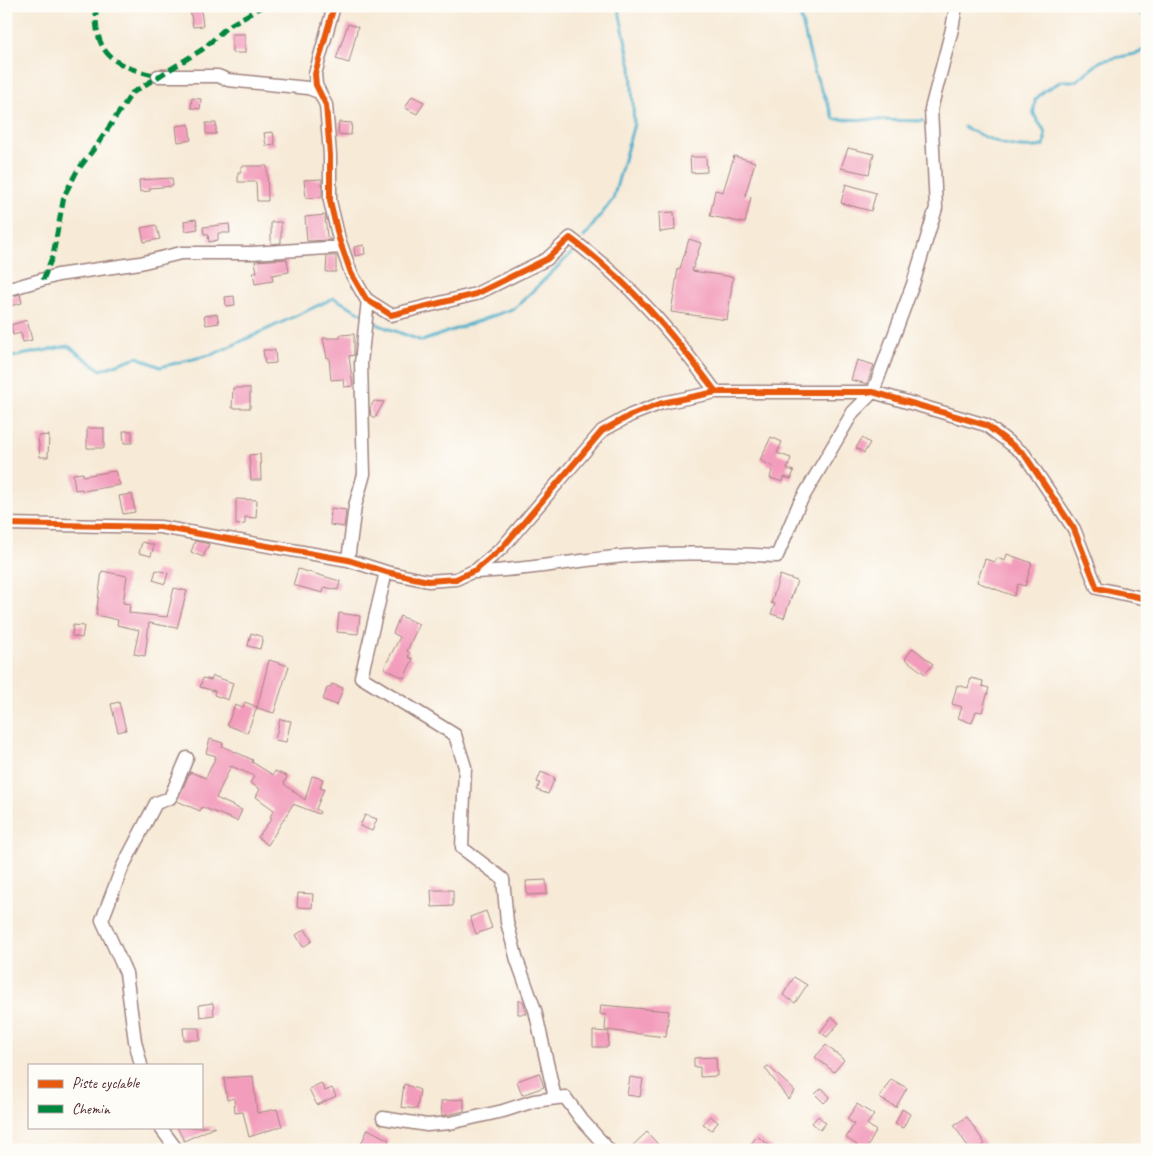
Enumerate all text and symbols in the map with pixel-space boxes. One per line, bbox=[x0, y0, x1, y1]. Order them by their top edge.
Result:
legend bbox=[28, 1064, 202, 1128]
text: Piste cyclable bbox=[72, 1074, 140, 1093]
text: Chemin bbox=[72, 1100, 111, 1119]

